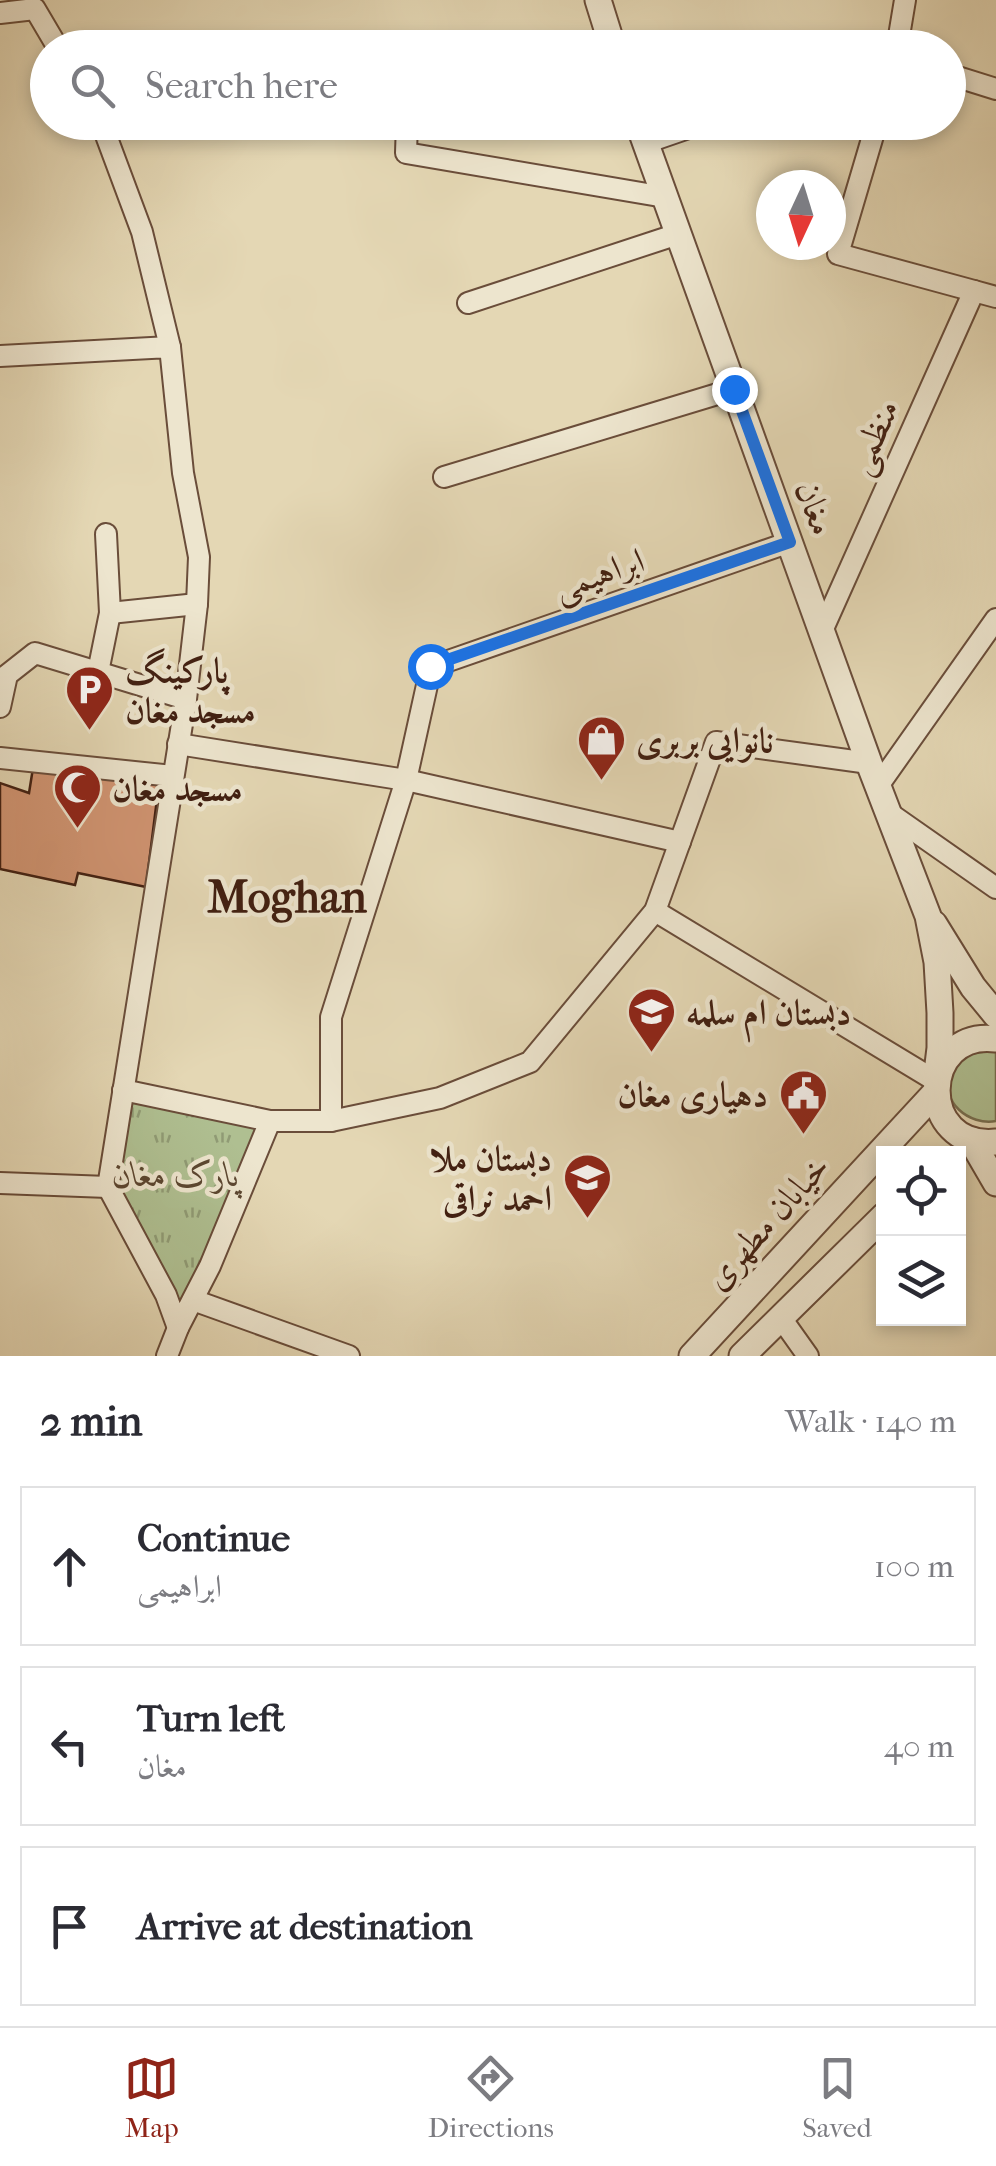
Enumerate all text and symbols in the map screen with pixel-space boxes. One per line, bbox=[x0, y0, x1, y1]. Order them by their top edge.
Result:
search box bbox=[30, 30, 966, 140]
icon: search bbox=[65, 58, 120, 113]
text: Search here bbox=[145, 63, 338, 108]
north arrow bbox=[756, 170, 846, 260]
route end bbox=[712, 367, 758, 413]
street label: منظمی bbox=[838, 393, 910, 482]
street label: مغان bbox=[786, 475, 844, 541]
street label: ابراهیمی bbox=[548, 540, 651, 611]
route start bbox=[408, 644, 454, 690]
place label: پارکینگ مسجد مغان bbox=[125, 648, 256, 731]
parking icon: پارکینگ مسجد مغان bbox=[64, 664, 116, 732]
shop icon: نانوایی بربری bbox=[575, 714, 627, 782]
place label: نانوایی بربری bbox=[636, 720, 774, 763]
mosque icon: مسجد مغان bbox=[51, 762, 103, 830]
place label: مسجد مغان bbox=[112, 768, 243, 809]
district label: Moghan bbox=[207, 871, 368, 924]
school or university icon: دبستان ام سلمه bbox=[625, 986, 677, 1054]
place label: دبستان ام سلمه bbox=[686, 992, 851, 1043]
public building icon: دهیاری مغان bbox=[777, 1068, 829, 1136]
place label: دهیاری مغان bbox=[617, 1074, 768, 1115]
place label: دبستان ملا احمد نراقی bbox=[429, 1138, 552, 1219]
street label: خیابان مطهری bbox=[696, 1146, 839, 1298]
map controls bbox=[876, 1146, 966, 1326]
button: locate bbox=[876, 1146, 966, 1236]
school or university icon: دبستان ملا احمد نراقی bbox=[561, 1152, 613, 1220]
park label: پارک مغان bbox=[112, 1154, 243, 1199]
button: layers bbox=[876, 1236, 966, 1326]
text: 2 min bbox=[40, 1397, 142, 1446]
text: Walk · 140 m bbox=[785, 1403, 956, 1440]
text: Continue bbox=[137, 1516, 290, 1561]
icon: ahead bbox=[42, 1539, 97, 1594]
text: 100 m bbox=[874, 1548, 954, 1585]
text: ابراهیمی bbox=[137, 1568, 222, 1605]
text: Turn left bbox=[137, 1696, 285, 1741]
icon: left bbox=[42, 1719, 97, 1774]
text: 40 m bbox=[884, 1728, 954, 1765]
text: مغان bbox=[137, 1748, 187, 1785]
icon: arrive bbox=[42, 1899, 97, 1954]
text: Arrive at destination bbox=[137, 1904, 473, 1949]
tab: Map bbox=[124, 2051, 179, 2144]
tab: Directions bbox=[428, 2051, 554, 2144]
tab: Saved bbox=[802, 2051, 872, 2144]

